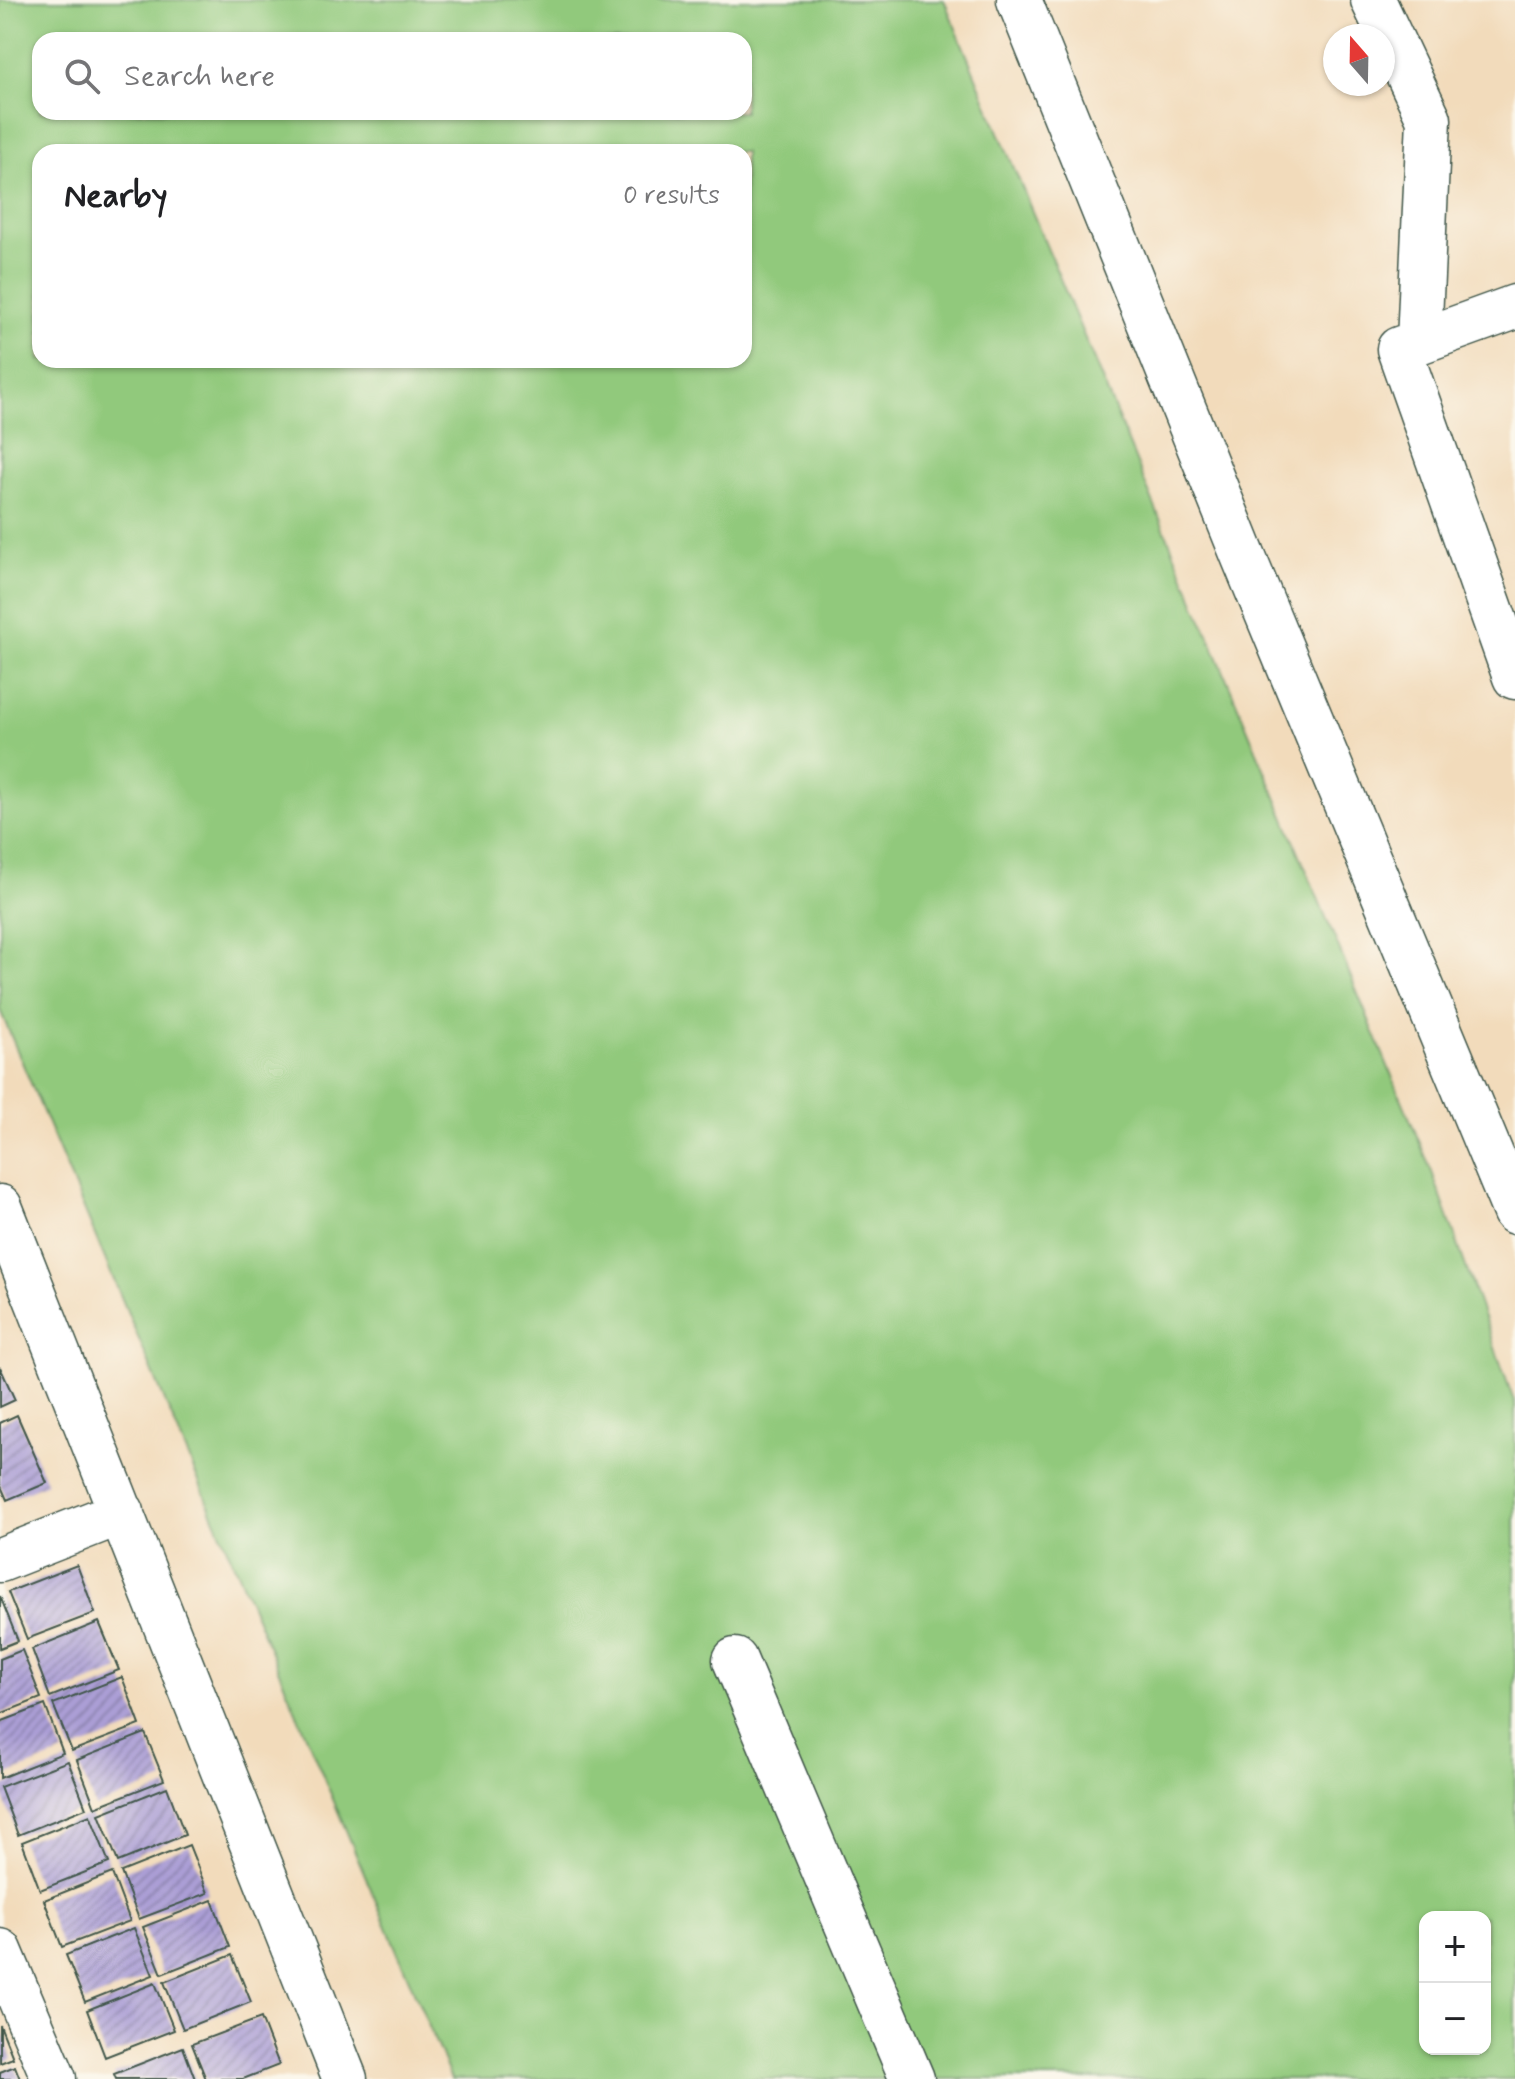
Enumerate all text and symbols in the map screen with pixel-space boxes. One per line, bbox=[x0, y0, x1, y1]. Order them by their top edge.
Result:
north arrow bbox=[1323, 24, 1395, 96]
search box bbox=[32, 32, 752, 120]
icon: search bbox=[60, 54, 104, 98]
text: Search here bbox=[124, 57, 275, 96]
text: Nearby bbox=[64, 174, 168, 219]
text: 0 results bbox=[623, 179, 720, 213]
map controls bbox=[1419, 1911, 1491, 2055]
button: + bbox=[1419, 1911, 1491, 1983]
button: − bbox=[1419, 1983, 1491, 2055]

